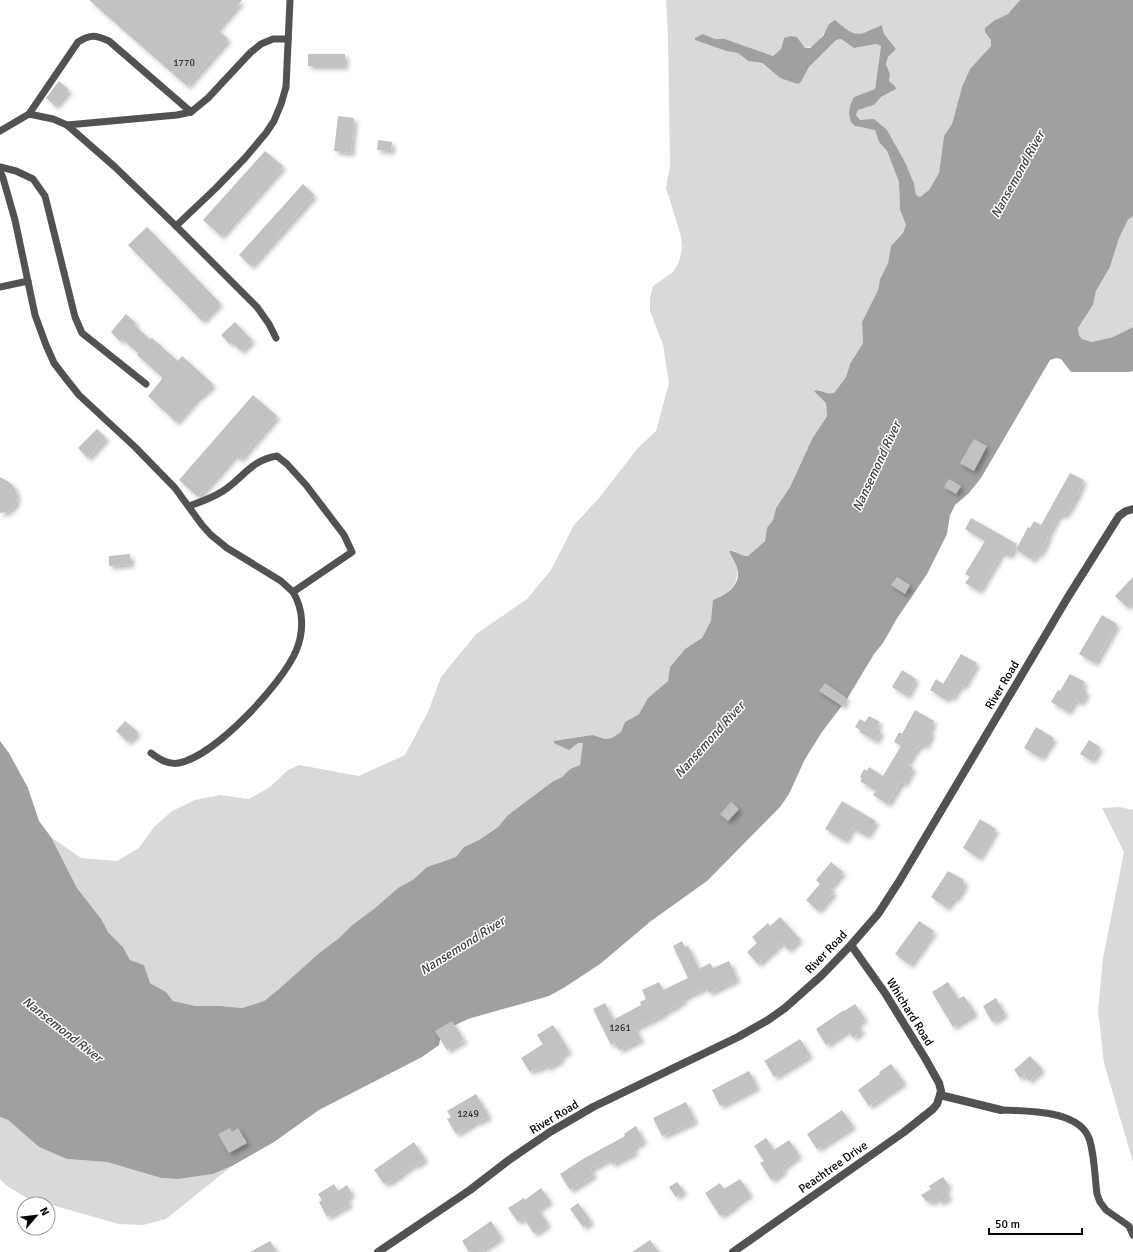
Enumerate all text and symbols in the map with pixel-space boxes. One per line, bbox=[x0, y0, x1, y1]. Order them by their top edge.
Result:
house number: 1770 bbox=[173, 57, 195, 69]
water label: Nansemond River bbox=[987, 126, 1049, 221]
water label: Nansemond River bbox=[849, 417, 906, 514]
street label: River Road bbox=[982, 658, 1023, 712]
water label: Nansemond River bbox=[671, 697, 750, 781]
water label: Nansemond River bbox=[417, 912, 510, 978]
street label: River Road bbox=[802, 928, 851, 977]
street label: Whichard Road bbox=[883, 976, 936, 1049]
water label: Nansemond River bbox=[19, 994, 107, 1067]
house number: 1261 bbox=[609, 1022, 631, 1034]
street label: River Road bbox=[527, 1097, 581, 1138]
house number: 1249 bbox=[457, 1108, 479, 1120]
street label: Peachtree Drive bbox=[796, 1138, 871, 1197]
north arrow bbox=[16, 1196, 56, 1236]
text: N bbox=[37, 1205, 52, 1218]
scale bar bbox=[989, 1210, 1082, 1236]
text: 50 m bbox=[995, 1217, 1020, 1232]

